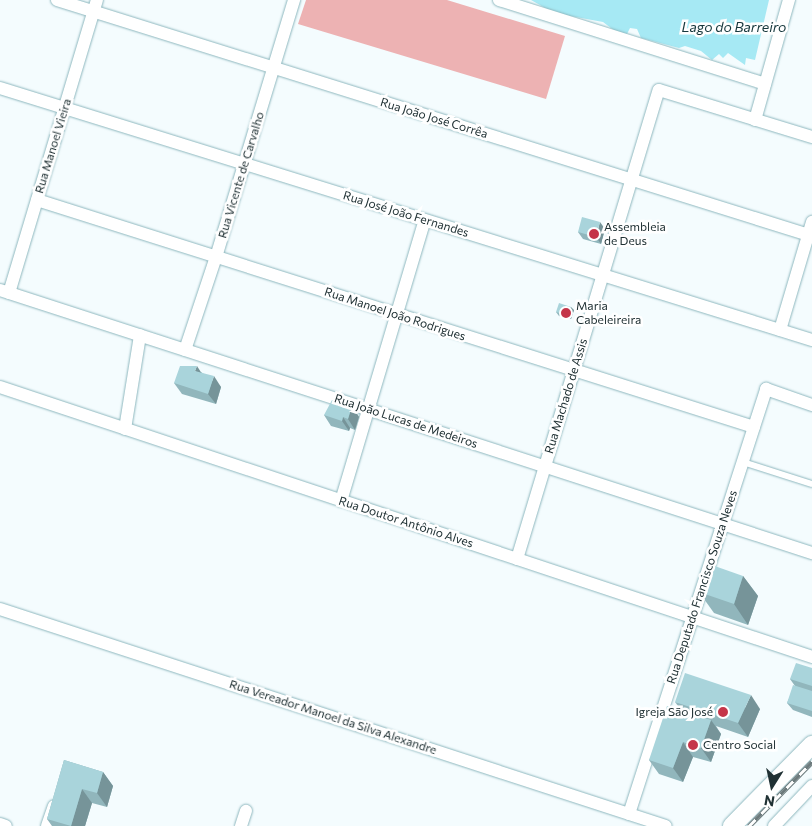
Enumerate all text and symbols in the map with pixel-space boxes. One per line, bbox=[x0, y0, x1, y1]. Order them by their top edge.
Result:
water label: Lago do Barreiro bbox=[682, 19, 786, 35]
street label: Rua João José Corrêa bbox=[379, 95, 489, 141]
street label: Rua Manoel Vieira bbox=[32, 97, 74, 195]
street label: Rua Vicente de Carvalho bbox=[215, 110, 267, 240]
street label: Rua José João Fernandes bbox=[341, 188, 471, 240]
place label: Assembleia de Deus bbox=[604, 220, 666, 248]
marker: Assembleia de Deus bbox=[588, 228, 600, 240]
street label: Rua Manoel João Rodrigues bbox=[323, 284, 467, 344]
place label: Maria Cabeleireira bbox=[576, 299, 641, 327]
marker: Maria Cabeleireira bbox=[560, 307, 572, 319]
street label: Rua Machado de Assis bbox=[542, 337, 590, 455]
street label: Rua João Lucas de Medeiros bbox=[332, 391, 480, 451]
street label: Rua Deputado Francisco Souza Neves bbox=[664, 488, 740, 686]
street label: Rua Doutor Antônio Alves bbox=[337, 493, 475, 551]
street label: Rua Vereador Manoel da Silva Alexandre bbox=[228, 677, 438, 757]
place label: Igreja São José bbox=[636, 705, 713, 719]
marker: Igreja São José bbox=[717, 706, 729, 718]
place label: Centro Social bbox=[703, 738, 776, 752]
marker: Centro Social bbox=[687, 739, 699, 751]
north arrow bbox=[747, 761, 797, 811]
text: N bbox=[763, 792, 776, 811]

